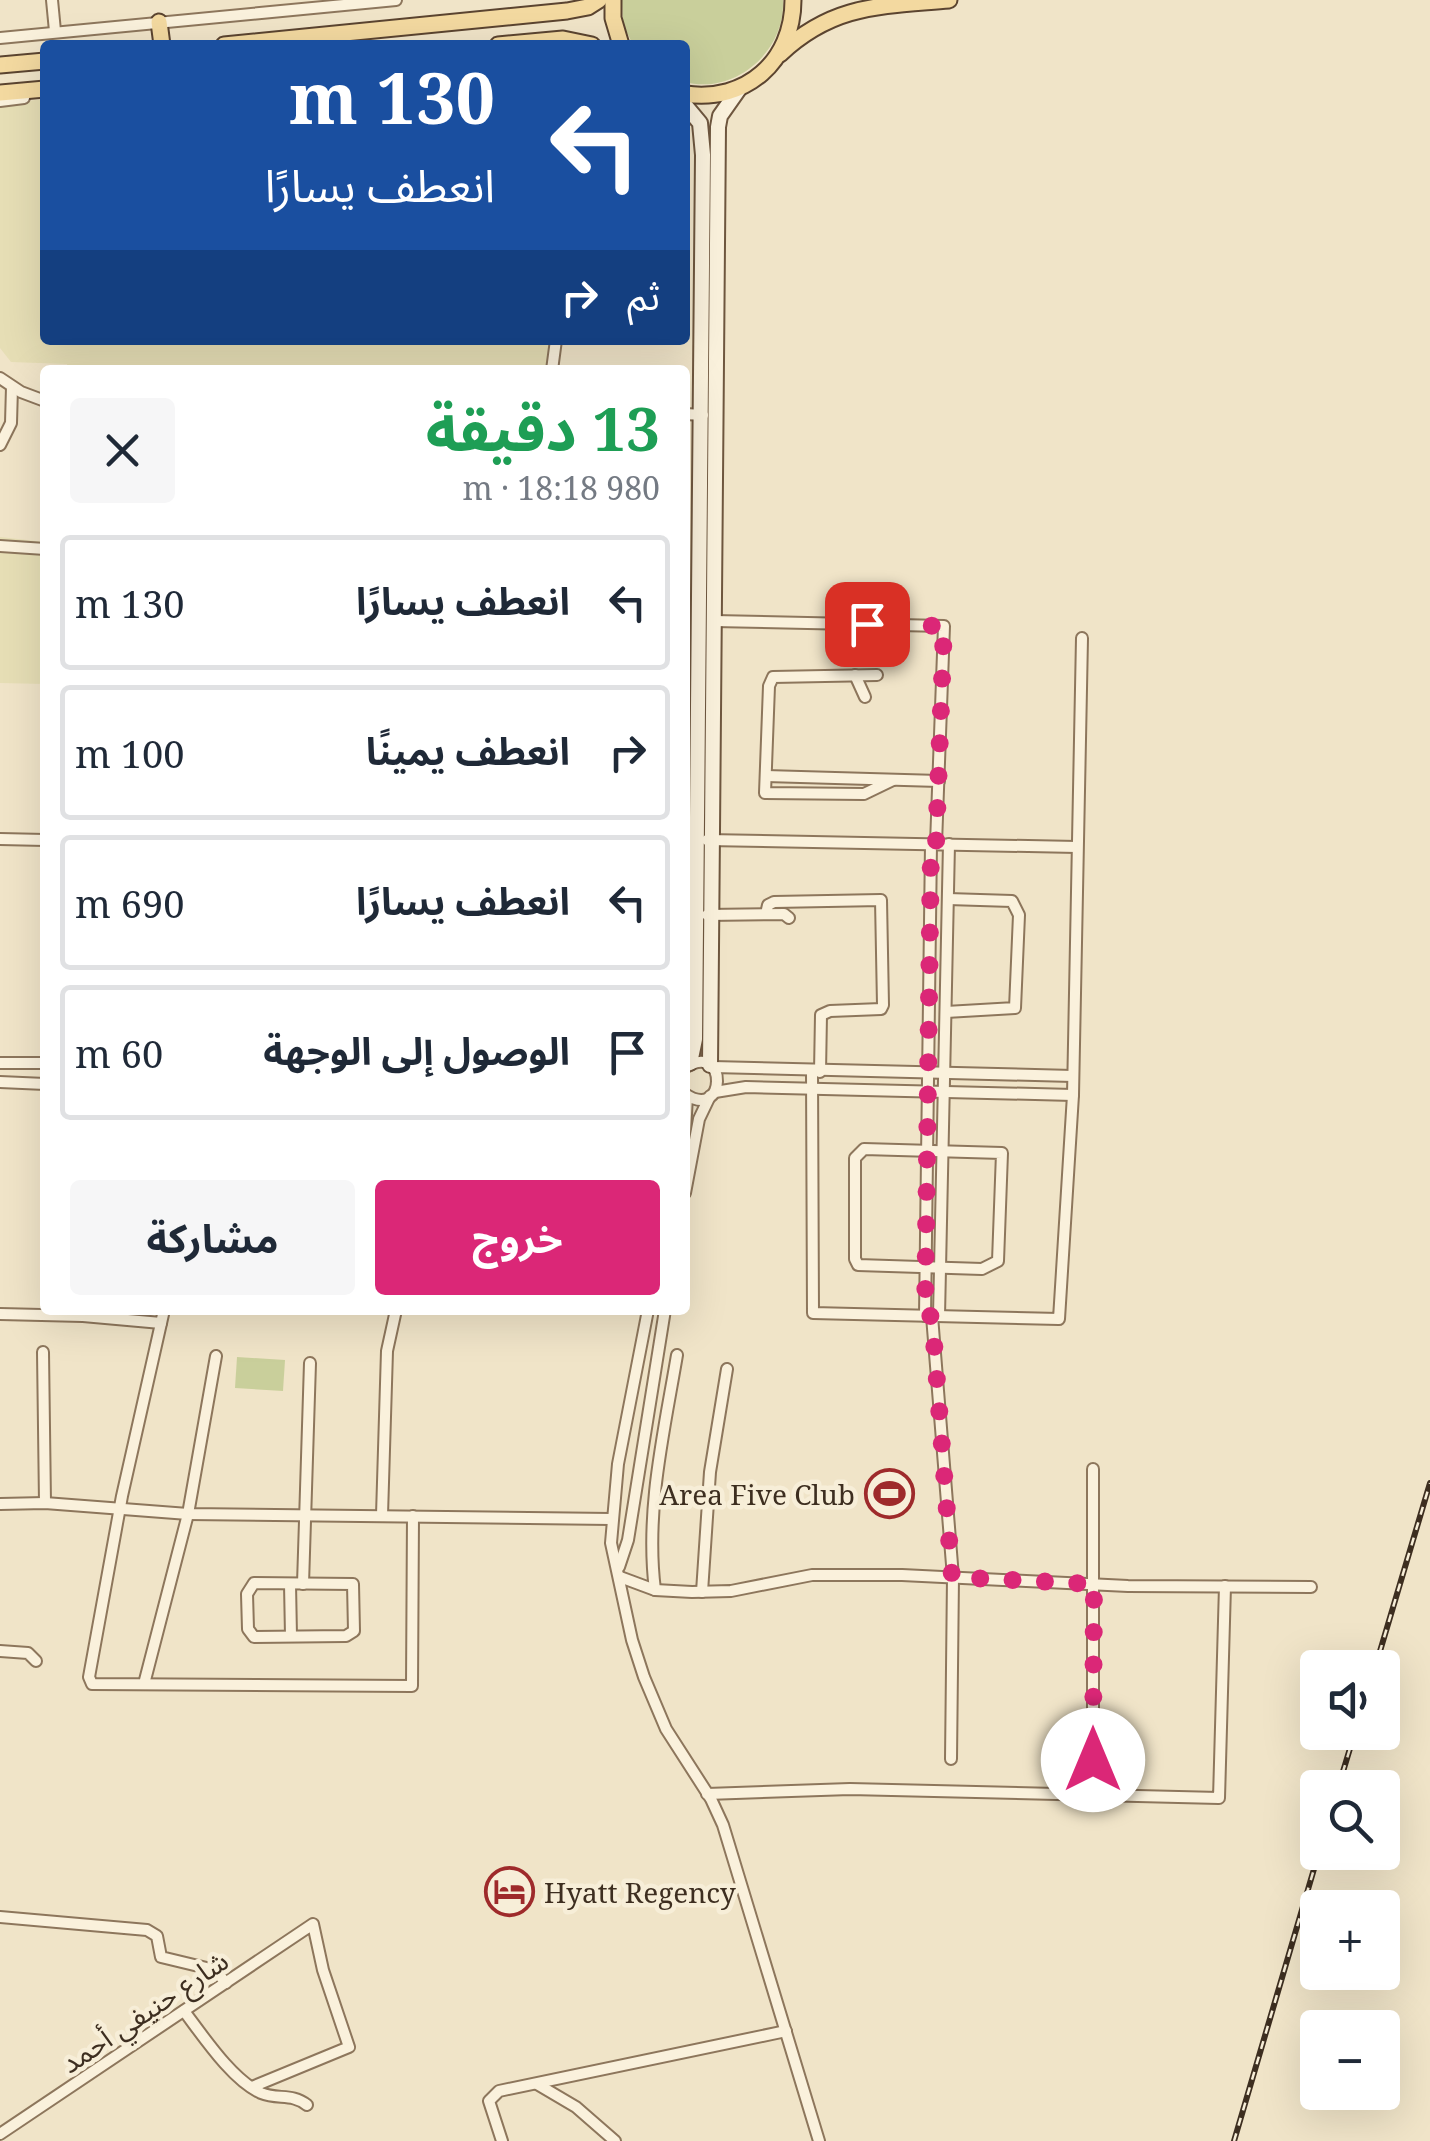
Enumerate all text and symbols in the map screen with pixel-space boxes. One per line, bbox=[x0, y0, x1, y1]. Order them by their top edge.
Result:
text: 130 m bbox=[289, 49, 495, 145]
icon: left bbox=[530, 80, 660, 210]
text: انعطف يسارًا bbox=[265, 154, 495, 215]
text: ثم bbox=[627, 269, 660, 321]
icon: right bbox=[552, 270, 607, 325]
text: 13 دقيقة bbox=[426, 387, 660, 469]
button: close bbox=[70, 398, 175, 503]
text: 980 m · 18:18 bbox=[462, 466, 660, 509]
text: انعطف يسارًا bbox=[356, 574, 570, 626]
icon: left bbox=[600, 575, 655, 630]
text: 130 m bbox=[75, 577, 185, 629]
pin bbox=[825, 582, 910, 667]
icon: arrive bbox=[840, 597, 895, 652]
text: انعطف يمينًا bbox=[366, 724, 570, 776]
icon: right bbox=[600, 725, 655, 780]
text: 100 m bbox=[75, 727, 185, 779]
text: انعطف يسارًا bbox=[356, 874, 570, 926]
icon: left bbox=[600, 875, 655, 930]
text: 690 m bbox=[75, 877, 185, 929]
text: الوصول إلى الوجهة bbox=[263, 1024, 570, 1076]
icon: arrive bbox=[600, 1025, 655, 1080]
text: 60 m bbox=[75, 1027, 163, 1079]
button: مشاركة bbox=[70, 1180, 355, 1295]
button: خروج bbox=[375, 1180, 660, 1295]
sports icon: Area Five Club bbox=[864, 1468, 916, 1520]
place label: Area Five Club bbox=[659, 1475, 855, 1513]
map controls bbox=[1300, 1650, 1400, 2110]
button: sound bbox=[1300, 1650, 1400, 1750]
position arrow bbox=[1041, 1708, 1145, 1812]
button: search bbox=[1300, 1770, 1400, 1870]
hotel icon: Hyatt Regency bbox=[483, 1866, 535, 1918]
place label: Hyatt Regency bbox=[544, 1873, 736, 1911]
button: + bbox=[1300, 1890, 1400, 1990]
street label: شارع حنيفي أحمد bbox=[53, 1941, 237, 2084]
button: − bbox=[1300, 2010, 1400, 2110]

